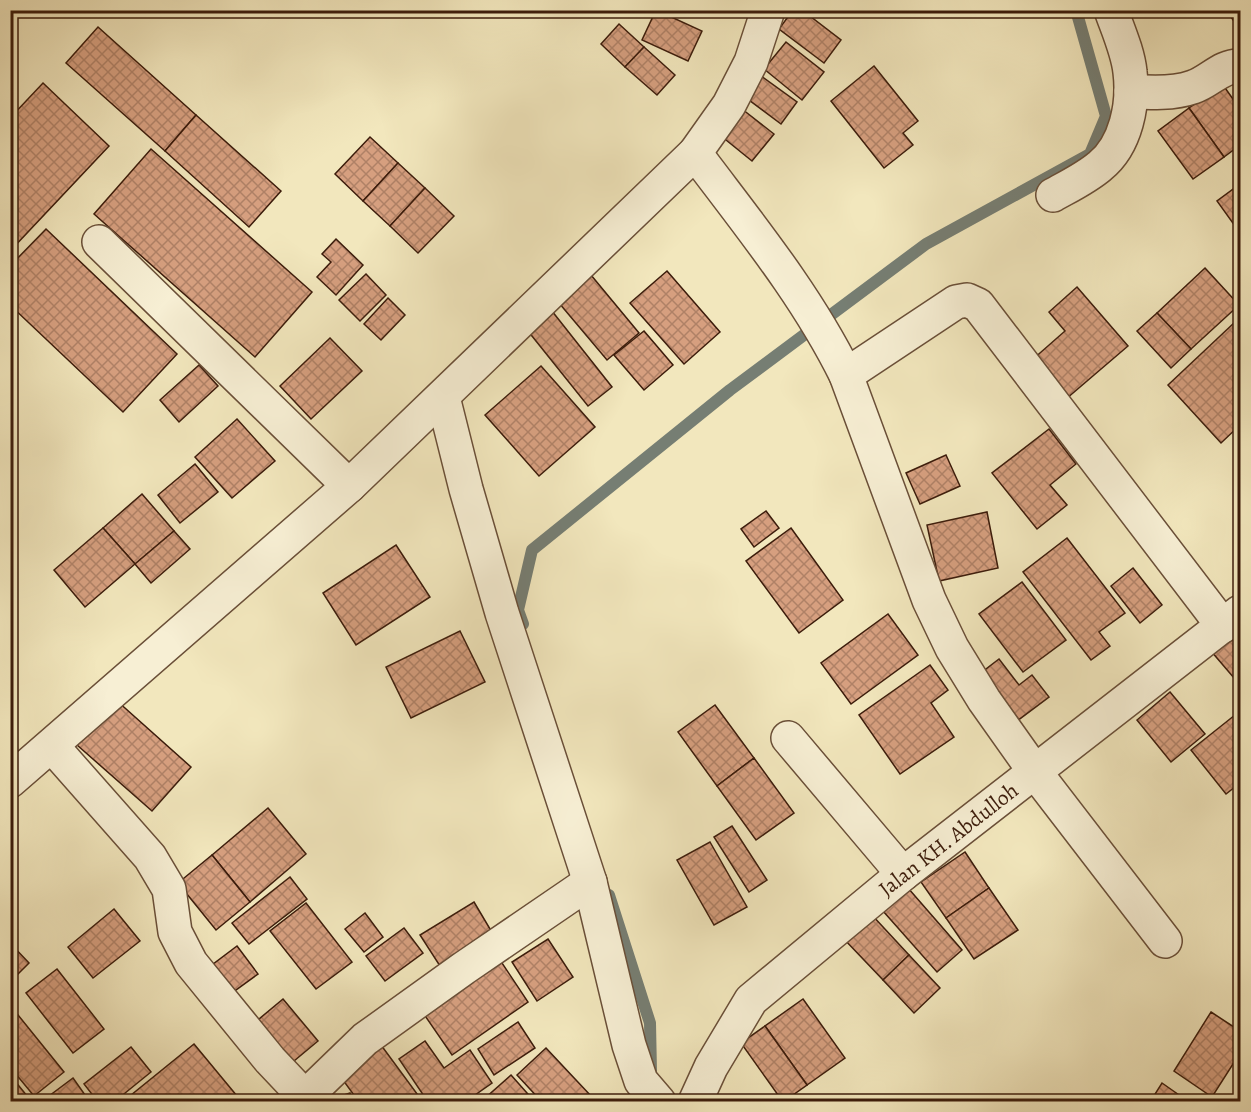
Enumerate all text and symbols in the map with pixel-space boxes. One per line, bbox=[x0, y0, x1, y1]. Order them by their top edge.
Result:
street label: Jalan KH. Abdulloh bbox=[872, 776, 1025, 904]

